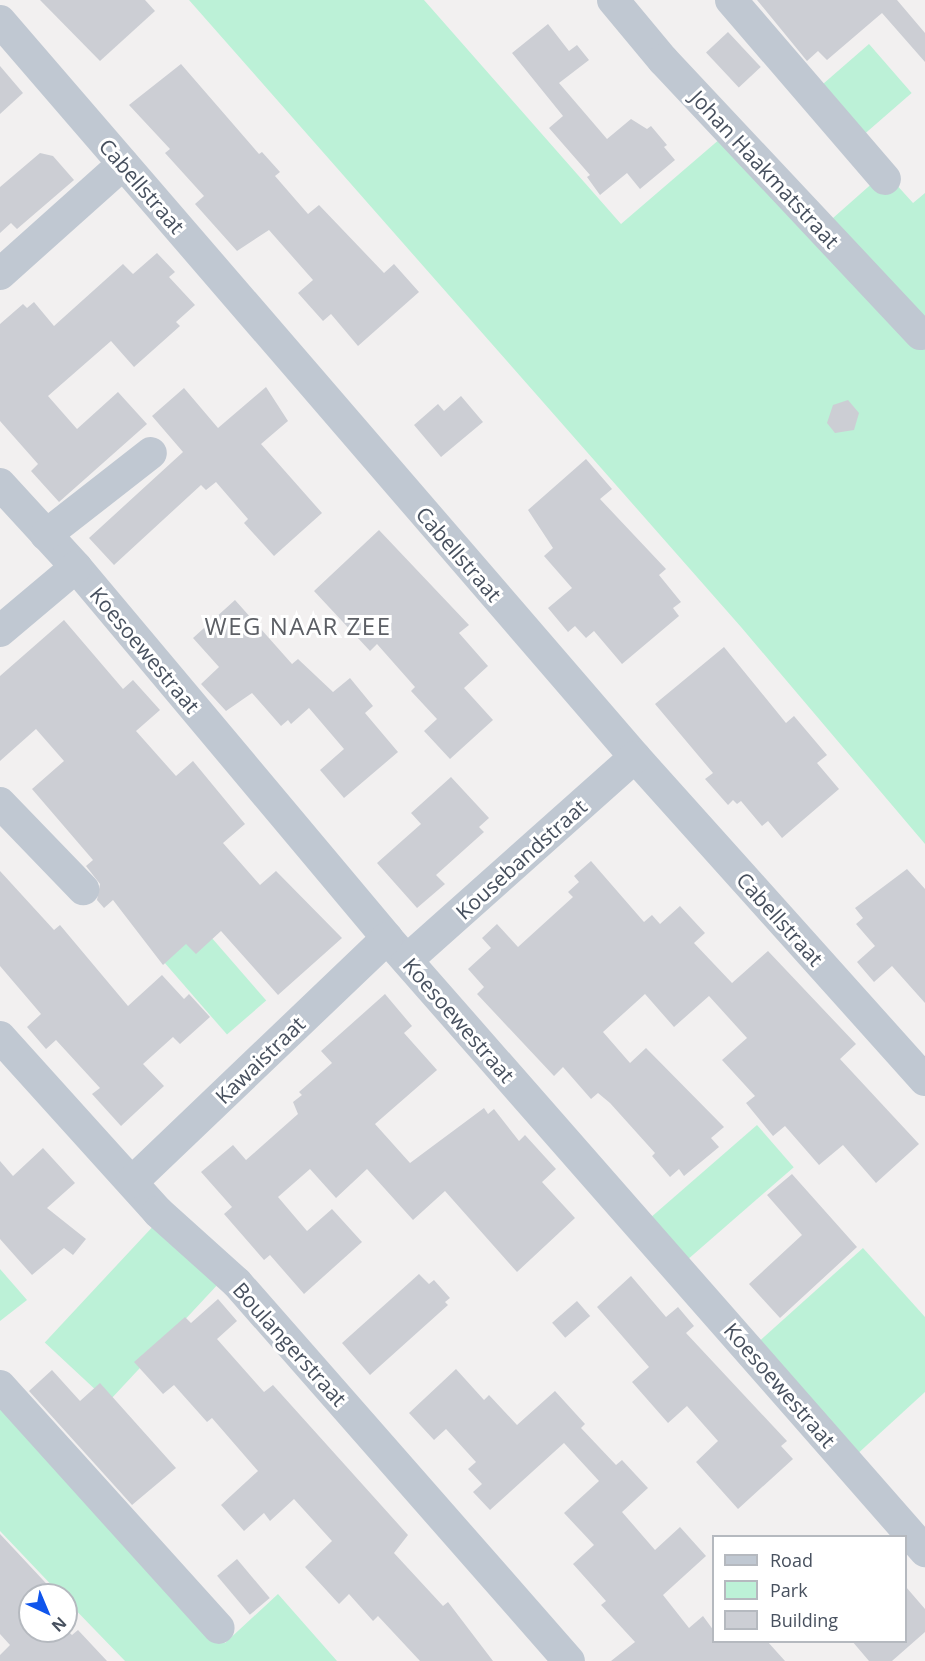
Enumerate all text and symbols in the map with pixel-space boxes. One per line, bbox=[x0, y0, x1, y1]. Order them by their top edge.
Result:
street label: Johan Haakmatstraat bbox=[685, 85, 845, 253]
street label: Cabellstraat bbox=[94, 134, 190, 238]
street label: Cabellstraat bbox=[411, 502, 507, 606]
street label: Koesoewestraat bbox=[85, 582, 205, 718]
district label: WEG NAAR ZEE bbox=[204, 612, 392, 640]
street label: Kousebandstraat bbox=[450, 794, 592, 924]
street label: Cabellstraat bbox=[731, 867, 829, 971]
street label: Koesoewestraat bbox=[398, 953, 520, 1087]
street label: Kawaistraat bbox=[210, 1011, 310, 1109]
street label: Boulangerstraat bbox=[228, 1277, 352, 1411]
street label: Koesoewestraat bbox=[719, 1318, 841, 1452]
legend bbox=[712, 1535, 907, 1643]
text: Road bbox=[770, 1548, 813, 1572]
text: Park bbox=[770, 1578, 808, 1602]
north arrow bbox=[18, 1583, 78, 1643]
text: Building bbox=[770, 1608, 838, 1632]
text: N bbox=[47, 1612, 71, 1637]

